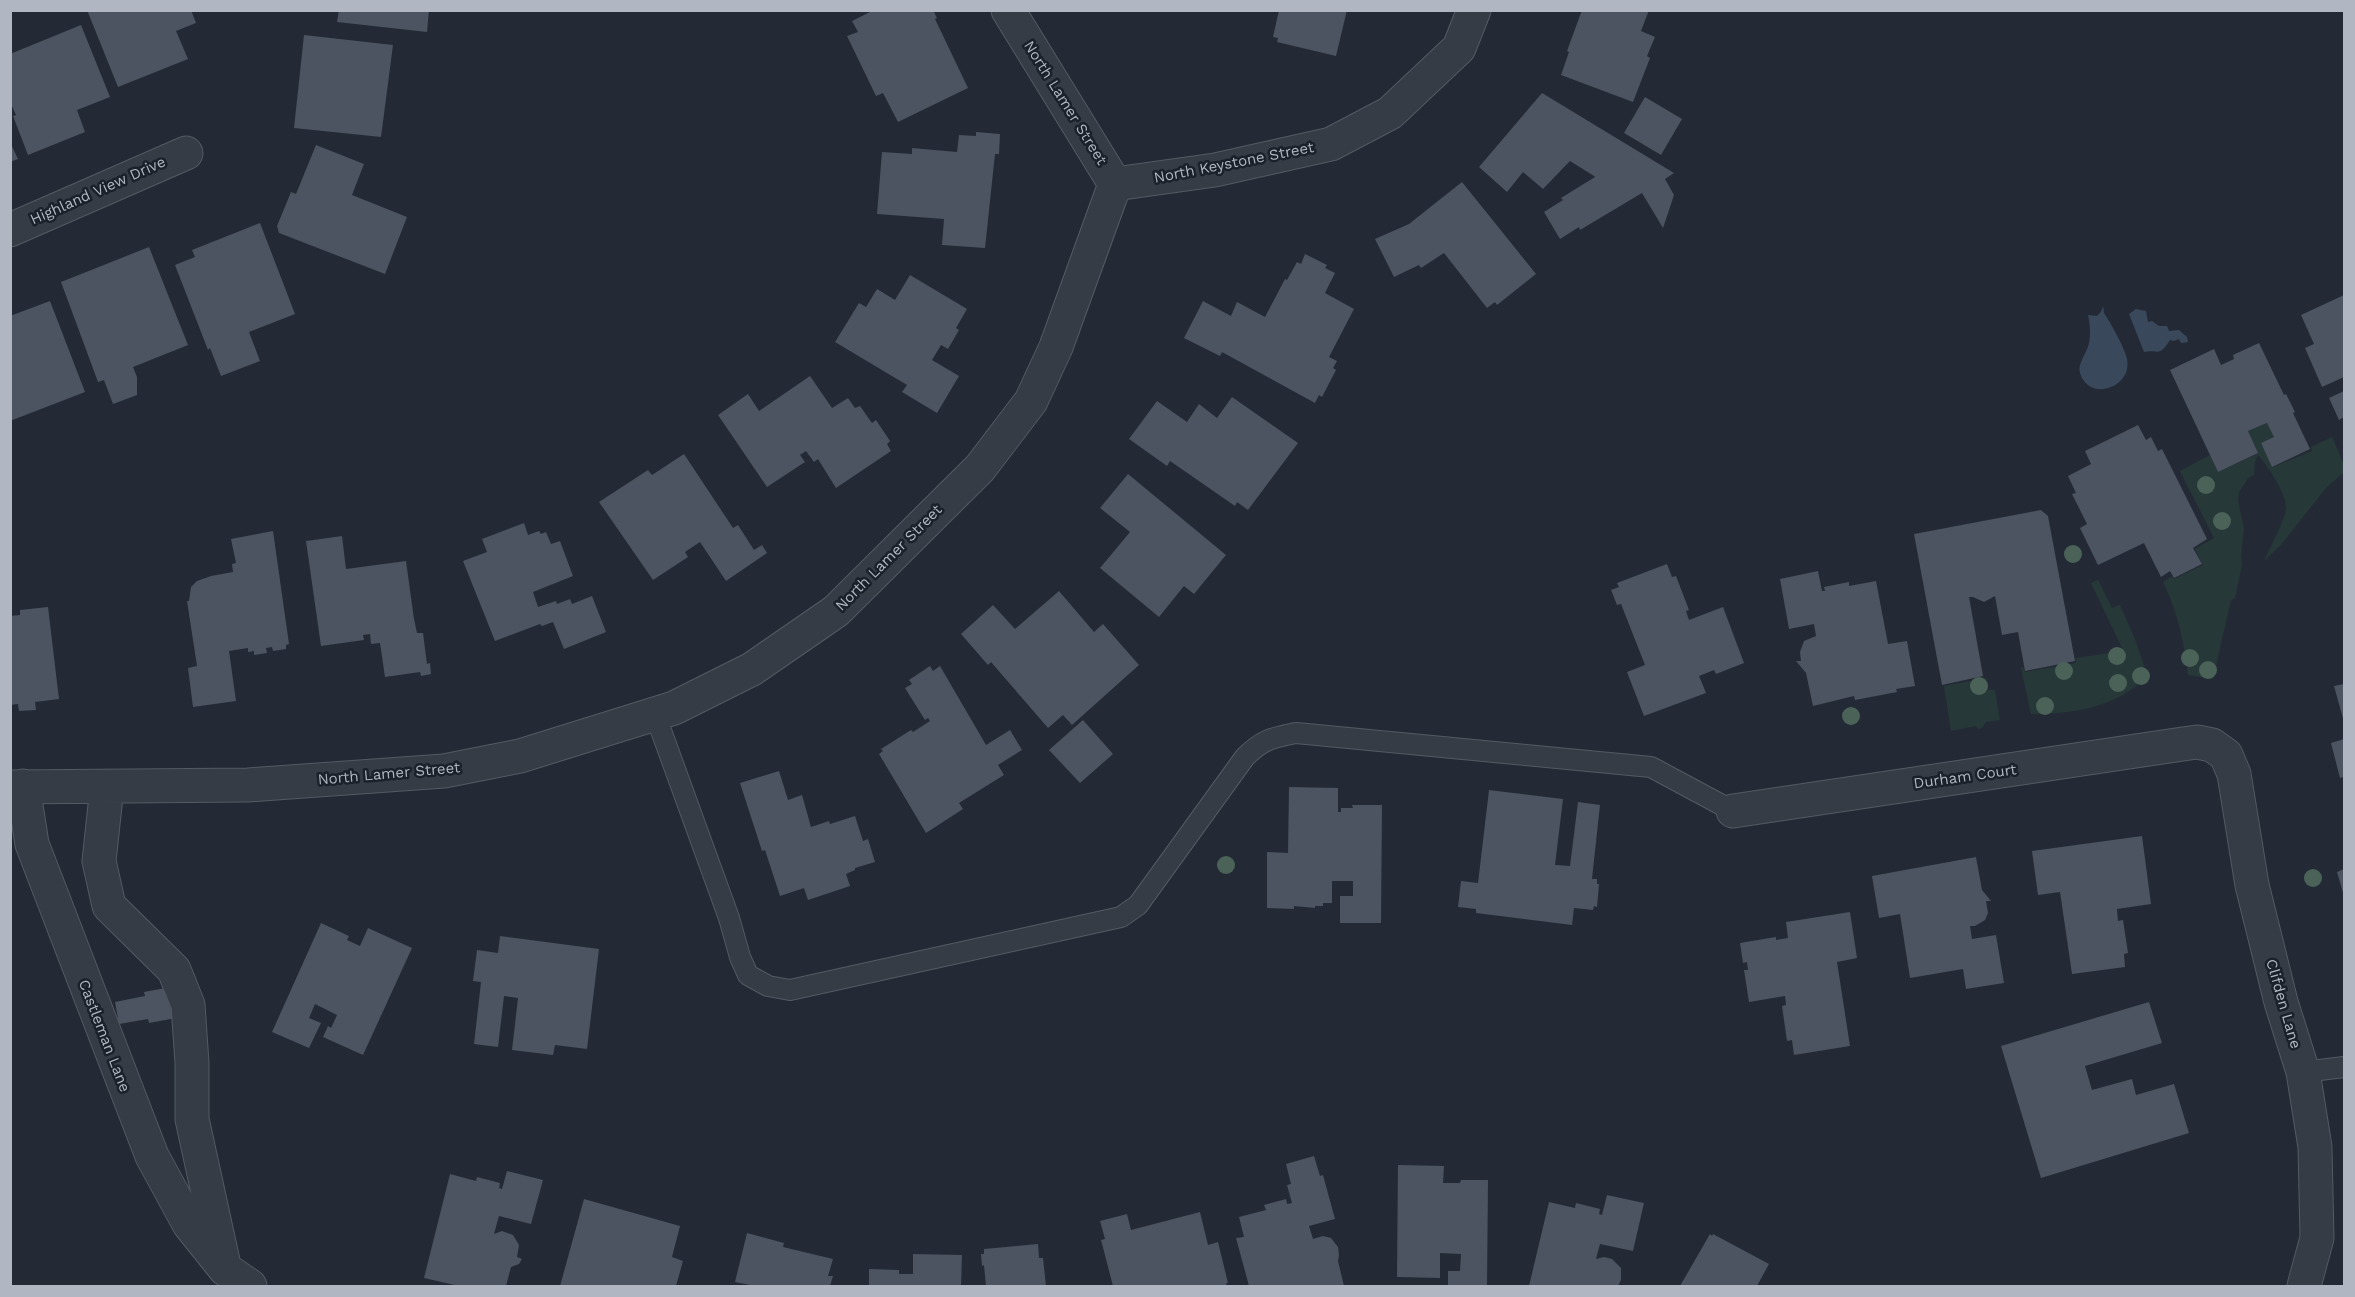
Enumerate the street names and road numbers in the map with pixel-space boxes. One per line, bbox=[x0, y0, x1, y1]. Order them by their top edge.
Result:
street label: North Lamer Street bbox=[1019, 38, 1111, 168]
street label: North Keystone Street bbox=[1152, 139, 1316, 187]
street label: Highland View Drive bbox=[28, 153, 168, 229]
street label: North Lamer Street bbox=[832, 501, 946, 615]
street label: North Lamer Street bbox=[317, 759, 461, 789]
street label: Durham Court bbox=[1912, 761, 2018, 793]
street label: Clifden Lane bbox=[2262, 957, 2304, 1051]
street label: Castleman Lane bbox=[74, 977, 134, 1095]

